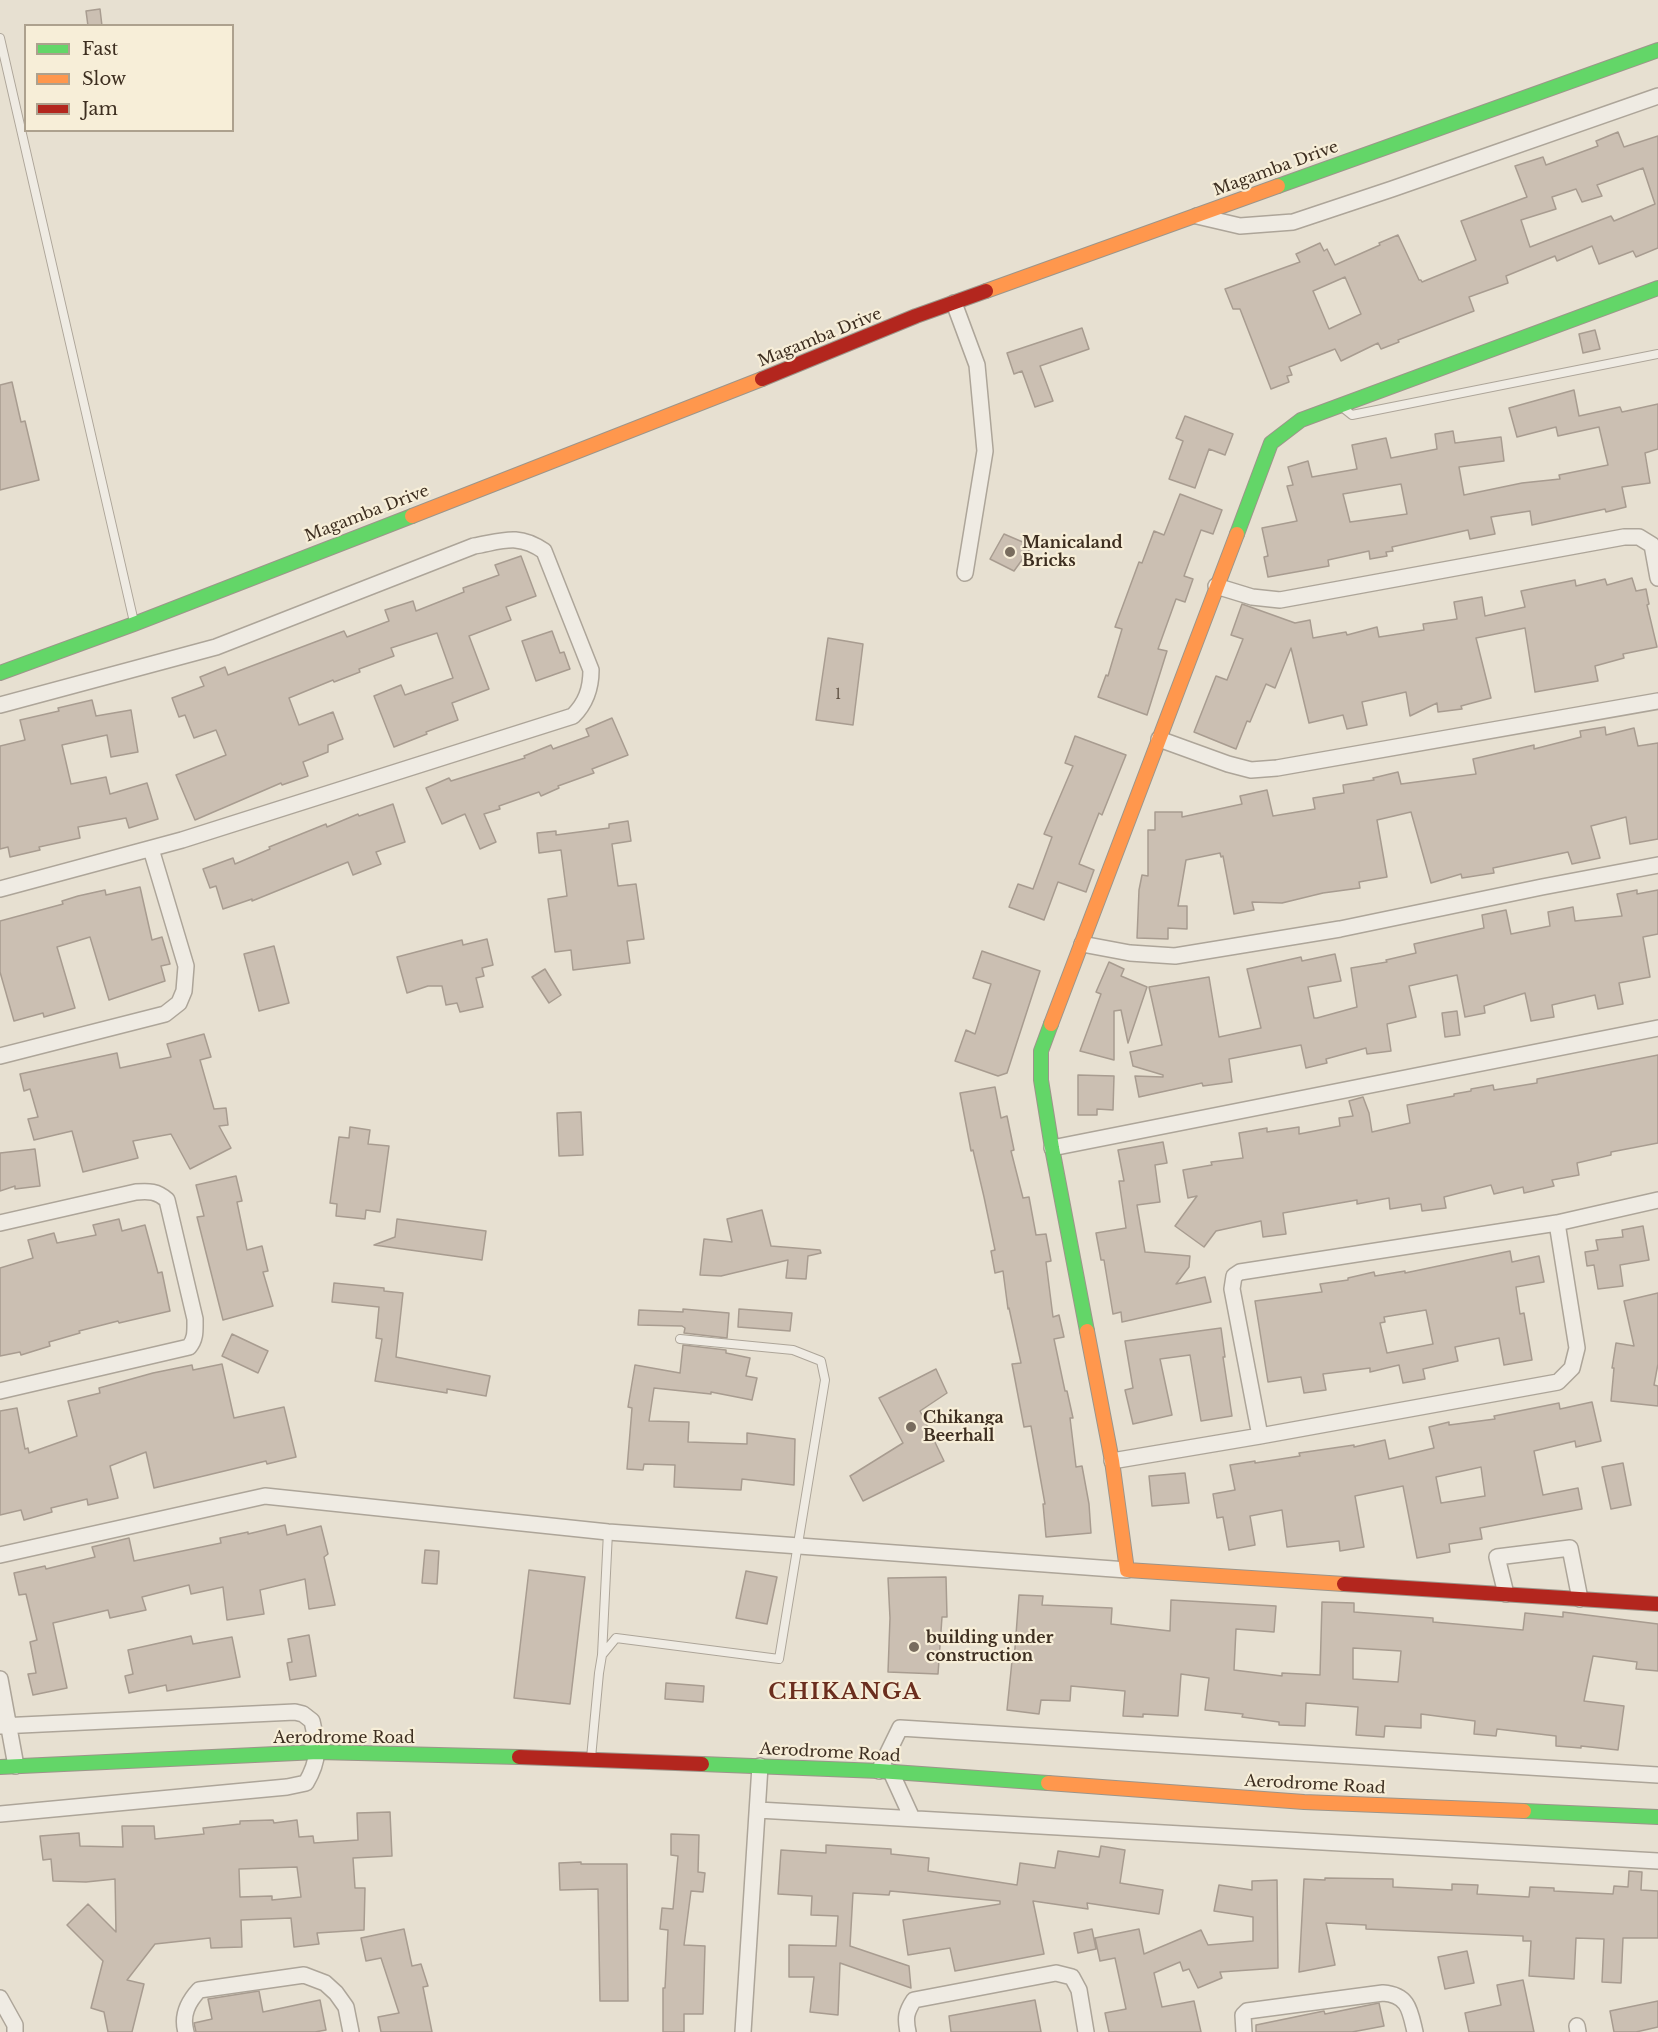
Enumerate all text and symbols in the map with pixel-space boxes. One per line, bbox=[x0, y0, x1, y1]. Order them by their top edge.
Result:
legend bbox=[24, 24, 234, 132]
text: Fast bbox=[82, 38, 118, 60]
text: Slow bbox=[82, 68, 126, 90]
text: Jam bbox=[82, 98, 118, 120]
street label: Magamba Drive bbox=[1211, 137, 1341, 201]
street label: Magamba Drive bbox=[755, 304, 885, 372]
street label: Magamba Drive bbox=[302, 481, 432, 547]
place label: Manicaland Bricks bbox=[1022, 533, 1123, 571]
marker: Manicaland Bricks bbox=[1003, 545, 1017, 559]
house number: 1 bbox=[835, 687, 841, 703]
place label: Chikanga Beerhall bbox=[923, 1408, 1004, 1446]
marker: Chikanga Beerhall bbox=[904, 1420, 918, 1434]
place label: building under construction bbox=[926, 1628, 1054, 1666]
marker: building under construction bbox=[907, 1640, 921, 1654]
district label: CHIKANGA bbox=[768, 1680, 922, 1706]
street label: Aerodrome Road bbox=[273, 1728, 415, 1748]
street label: Aerodrome Road bbox=[759, 1740, 901, 1766]
street label: Aerodrome Road bbox=[1244, 1772, 1386, 1798]

